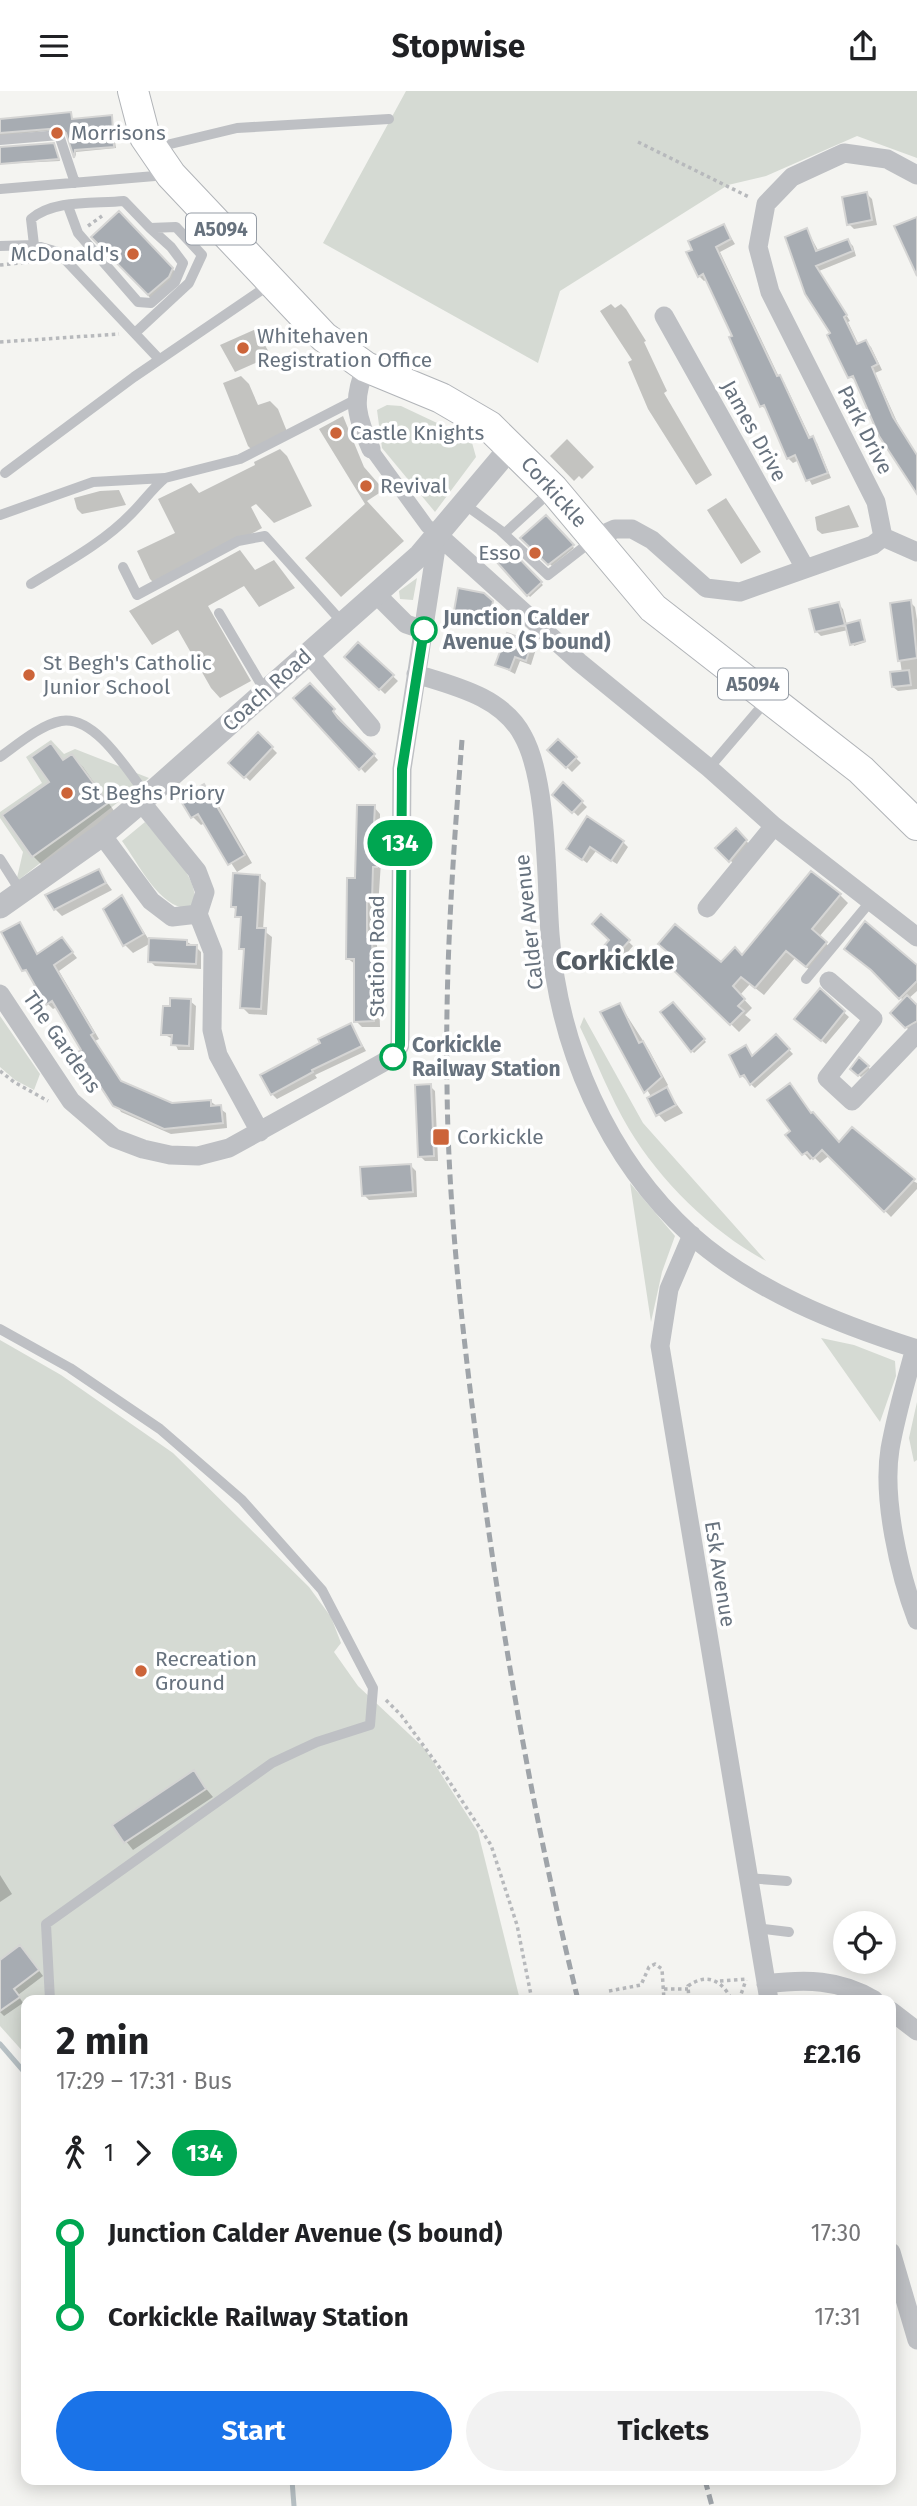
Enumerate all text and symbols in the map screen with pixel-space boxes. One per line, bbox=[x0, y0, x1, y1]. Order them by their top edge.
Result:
icon: menu bbox=[35, 27, 73, 65]
text: Stopwise bbox=[392, 27, 525, 65]
icon: share bbox=[844, 27, 882, 65]
place label: Morrisons bbox=[71, 120, 166, 146]
marker: Morrisons bbox=[49, 125, 65, 141]
road number: A5094 bbox=[186, 213, 256, 245]
place label: McDonald's bbox=[11, 241, 119, 267]
marker: McDonald's bbox=[125, 246, 141, 262]
place label: Whitehaven Registration Office bbox=[257, 323, 432, 373]
marker: Whitehaven Registration Office bbox=[235, 340, 251, 356]
street label: James Drive bbox=[716, 376, 792, 486]
street label: Park Drive bbox=[832, 381, 898, 479]
place label: Castle Knights bbox=[350, 420, 484, 446]
marker: Castle Knights bbox=[328, 425, 344, 441]
street label: Corkickle bbox=[515, 451, 593, 533]
place label: Revival bbox=[380, 473, 447, 499]
marker: Revival bbox=[358, 478, 374, 494]
place label: Esso bbox=[478, 540, 521, 566]
marker: Esso bbox=[527, 545, 543, 561]
place label: Junction Calder Avenue (S bound) bbox=[442, 605, 611, 655]
marker: Junction Calder Avenue (S bound) bbox=[411, 617, 437, 643]
street label: Coach Road bbox=[217, 643, 317, 737]
place label: St Begh's Catholic Junior School bbox=[43, 650, 212, 700]
marker: St Begh's Catholic Junior School bbox=[21, 667, 37, 683]
road number: A5094 bbox=[718, 669, 788, 699]
place label: St Beghs Priory bbox=[81, 780, 226, 806]
marker: St Beghs Priory bbox=[59, 785, 75, 801]
line badge: 134 bbox=[360, 820, 440, 866]
text: 134 bbox=[381, 829, 419, 857]
street label: Calder Avenue bbox=[509, 853, 549, 991]
street label: Station Road bbox=[364, 895, 390, 1017]
district label: Corkickle bbox=[556, 944, 674, 977]
street label: The Gardens bbox=[17, 986, 107, 1098]
place label: Corkickle Railway Station bbox=[412, 1032, 561, 1082]
marker: Corkickle Railway Station bbox=[380, 1044, 406, 1070]
place label: Corkickle bbox=[457, 1124, 544, 1150]
marker: Corkickle bbox=[431, 1127, 451, 1147]
street label: Esk Avenue bbox=[699, 1519, 741, 1629]
place label: Recreation Ground bbox=[155, 1646, 257, 1696]
marker: Recreation Ground bbox=[133, 1663, 149, 1679]
map controls bbox=[833, 1911, 896, 1974]
button: locate bbox=[833, 1911, 896, 1974]
text: 2 min bbox=[56, 2018, 149, 2064]
text: £2.16 bbox=[803, 2039, 861, 2070]
text: 17:29 – 17:31 · Bus bbox=[56, 2067, 232, 2095]
icon: walk bbox=[56, 2134, 94, 2172]
icon: forward bbox=[124, 2134, 162, 2172]
text: 1 bbox=[104, 2139, 114, 2167]
text: 134 bbox=[186, 2139, 223, 2167]
text: Junction Calder Avenue (S bound) bbox=[108, 2218, 502, 2249]
text: 17:30 bbox=[811, 2219, 861, 2247]
text: Corkickle Railway Station bbox=[108, 2302, 409, 2333]
text: 17:31 bbox=[814, 2303, 861, 2331]
button: Start bbox=[56, 2391, 452, 2471]
button: Tickets bbox=[466, 2391, 861, 2471]

